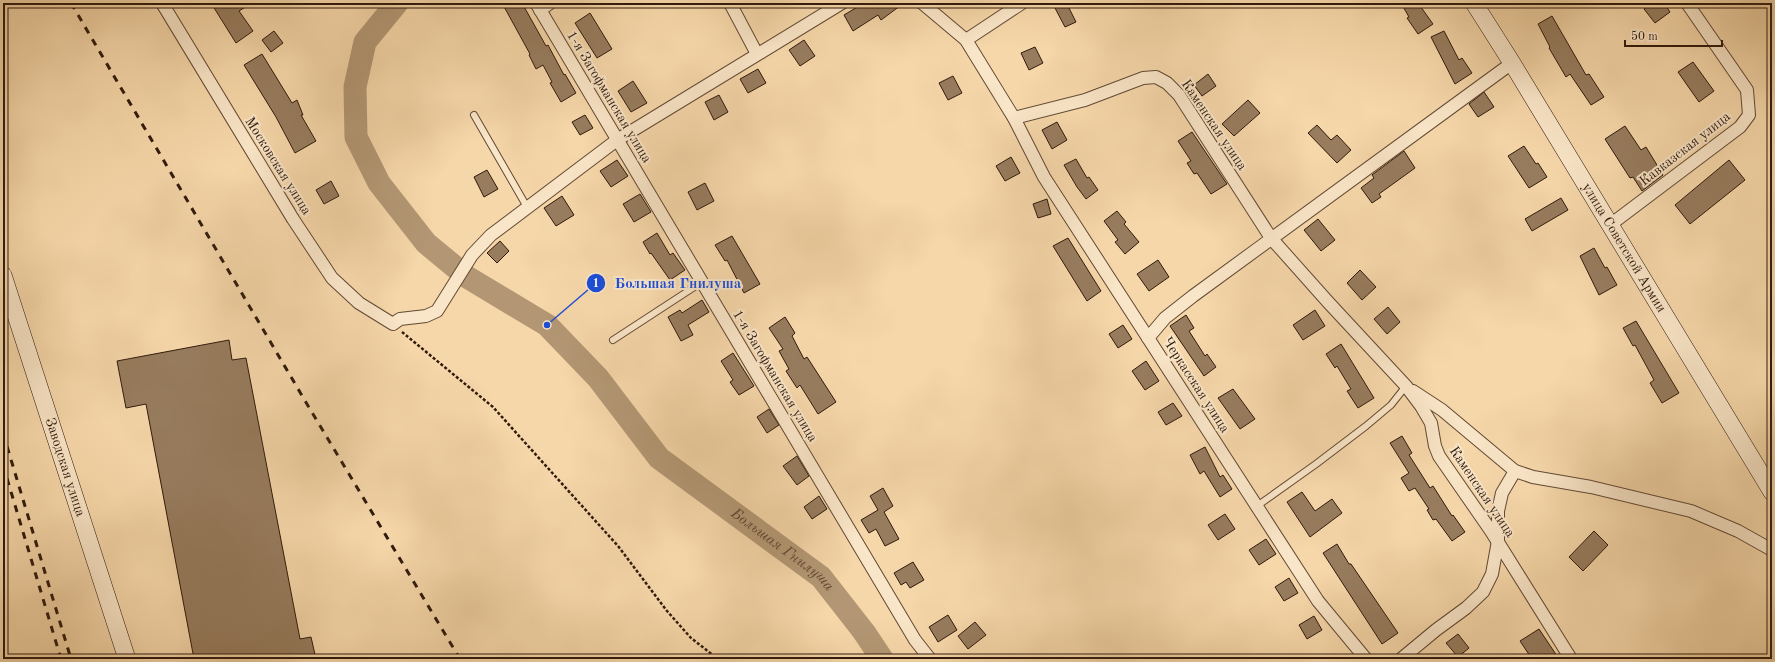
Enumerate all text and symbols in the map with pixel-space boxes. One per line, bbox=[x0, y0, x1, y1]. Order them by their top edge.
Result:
scale bar bbox=[1625, 22, 1722, 48]
street label: 1-я Загофманская улица bbox=[563, 28, 654, 166]
text: 50 m bbox=[1631, 30, 1658, 43]
street label: Каменская улица bbox=[1178, 77, 1250, 173]
street label: Кавказская улица bbox=[1637, 109, 1733, 189]
street label: Московская улица bbox=[242, 115, 314, 217]
street label: улица Советской Армии bbox=[1579, 181, 1668, 315]
callout: Большая Гнилуша bbox=[586, 269, 749, 296]
text: Большая Гнилуша bbox=[615, 277, 742, 292]
text: 1 bbox=[593, 278, 599, 290]
street label: 1-я Загофманская улица bbox=[729, 307, 820, 445]
street label: Черкасская улица bbox=[1160, 335, 1232, 435]
street label: Заводская улица bbox=[43, 416, 88, 518]
street label: Каменская улица bbox=[1446, 444, 1518, 540]
water label: Большая Гнилуша bbox=[727, 505, 837, 594]

